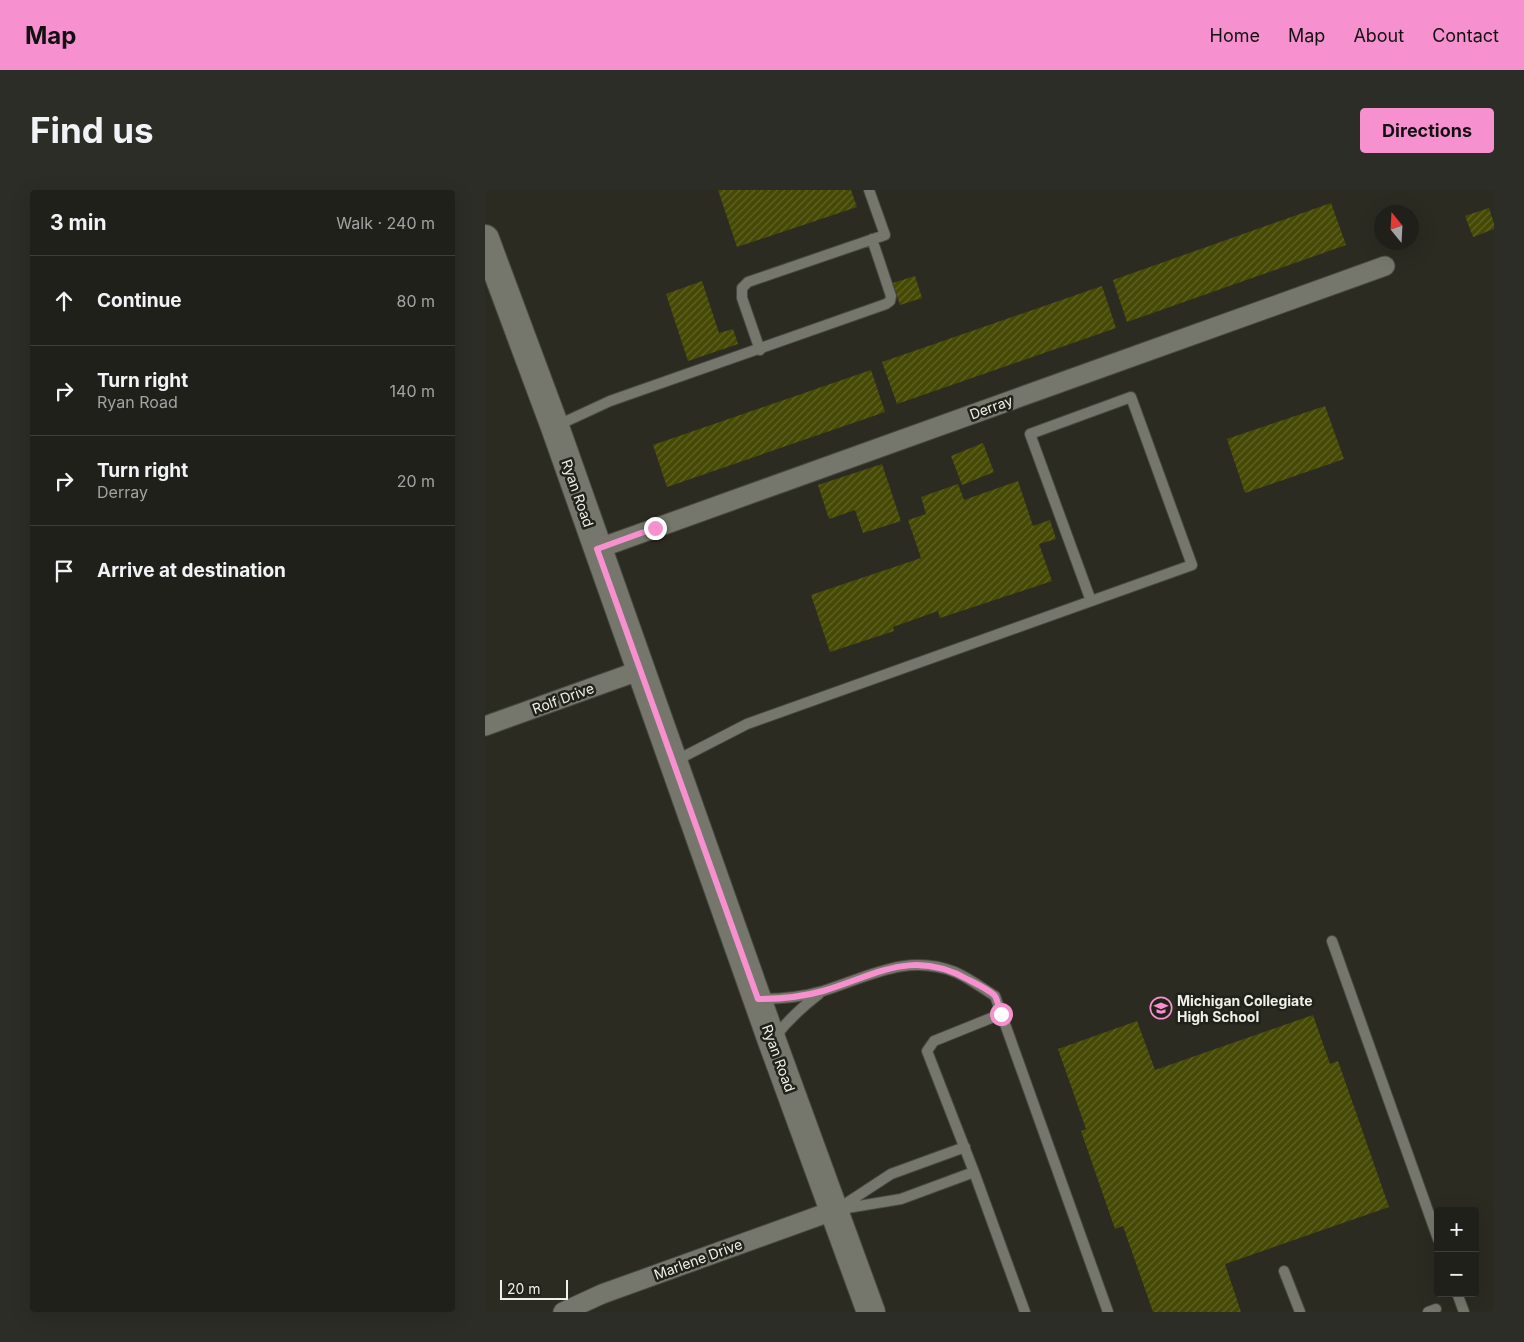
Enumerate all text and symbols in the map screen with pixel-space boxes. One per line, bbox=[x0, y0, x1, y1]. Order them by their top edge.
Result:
text: Map bbox=[25, 21, 76, 50]
text: Home bbox=[1210, 25, 1260, 46]
text: Map bbox=[1288, 25, 1325, 46]
text: About bbox=[1353, 25, 1404, 46]
text: Contact bbox=[1432, 25, 1499, 46]
button: Directions bbox=[1360, 108, 1494, 153]
text: Find us bbox=[30, 109, 154, 151]
north arrow bbox=[1374, 205, 1419, 250]
text: 3 min bbox=[50, 210, 106, 235]
text: Walk · 240 m bbox=[336, 213, 435, 233]
icon: ahead bbox=[50, 287, 78, 315]
text: Continue bbox=[97, 289, 182, 312]
text: 80 m bbox=[396, 291, 435, 311]
text: Turn right bbox=[97, 369, 188, 392]
icon: right bbox=[50, 377, 78, 405]
text: 140 m bbox=[390, 381, 435, 401]
street label: Derray bbox=[967, 391, 1015, 423]
text: Ryan Road bbox=[97, 392, 178, 412]
street label: Ryan Road bbox=[558, 457, 598, 529]
text: Turn right bbox=[97, 459, 188, 482]
icon: right bbox=[50, 467, 78, 495]
text: 20 m bbox=[397, 471, 435, 491]
text: Derray bbox=[97, 482, 148, 502]
route end bbox=[644, 517, 667, 540]
icon: arrive bbox=[50, 557, 78, 585]
text: Arrive at destination bbox=[97, 559, 286, 582]
street label: Rolf Drive bbox=[530, 679, 596, 717]
place label: Michigan Collegiate High School bbox=[1177, 992, 1313, 1025]
school or university icon: Michigan Collegiate High School bbox=[1149, 996, 1173, 1020]
route start bbox=[990, 1003, 1013, 1026]
street label: Ryan Road bbox=[759, 1022, 799, 1094]
map controls bbox=[1434, 1207, 1479, 1297]
button: + bbox=[1434, 1207, 1479, 1252]
street label: Marlene Drive bbox=[652, 1235, 744, 1283]
button: − bbox=[1434, 1252, 1479, 1297]
scale bar bbox=[500, 1277, 567, 1300]
text: 20 m bbox=[507, 1280, 541, 1297]

